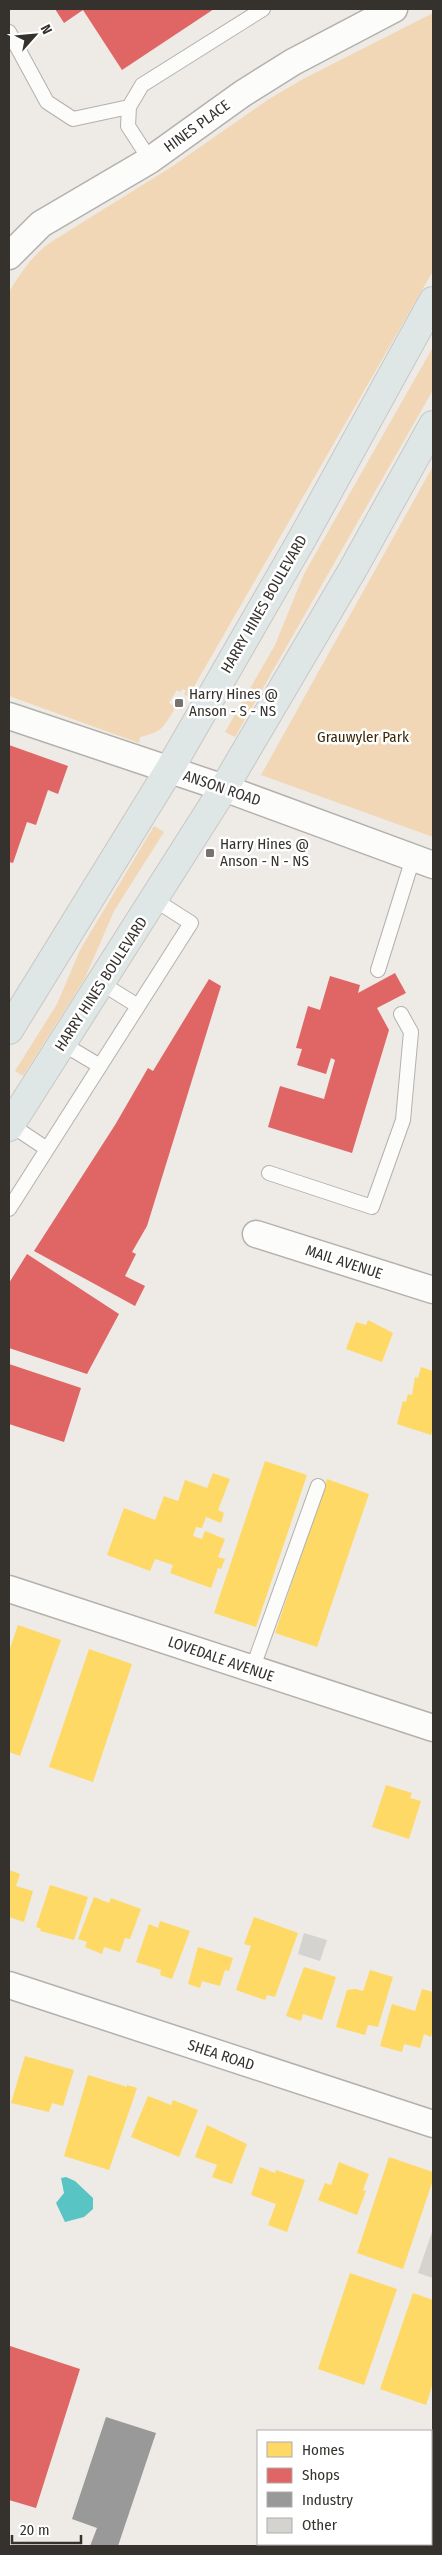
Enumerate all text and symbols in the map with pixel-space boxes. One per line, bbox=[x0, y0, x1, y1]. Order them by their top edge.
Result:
north arrow bbox=[10, 10, 60, 60]
text: N bbox=[37, 22, 56, 37]
street label: HINES PLACE bbox=[161, 96, 233, 156]
street label: HARRY HINES BOULEVARD bbox=[217, 532, 311, 676]
place label: Harry Hines @ Anson - S - NS bbox=[189, 685, 278, 720]
marker: Harry Hines @ Anson - S - NS bbox=[173, 697, 185, 709]
park label: Grauwyler Park bbox=[317, 728, 409, 746]
street label: ANSON ROAD bbox=[181, 766, 263, 810]
place label: Harry Hines @ Anson - N - NS bbox=[220, 835, 309, 870]
marker: Harry Hines @ Anson - N - NS bbox=[204, 847, 216, 859]
street label: HARRY HINES BOULEVARD bbox=[51, 914, 151, 1054]
street label: MAIL AVENUE bbox=[303, 1241, 385, 1283]
street label: LOVEDALE AVENUE bbox=[166, 1632, 276, 1686]
street label: SHEA ROAD bbox=[185, 2036, 257, 2074]
legend bbox=[257, 2430, 432, 2545]
text: Homes bbox=[302, 2441, 344, 2459]
text: Shops bbox=[302, 2466, 340, 2484]
text: Industry bbox=[302, 2491, 353, 2509]
scale bar bbox=[12, 2512, 81, 2544]
text: Other bbox=[302, 2516, 338, 2534]
text: 20 m bbox=[20, 2521, 50, 2539]

